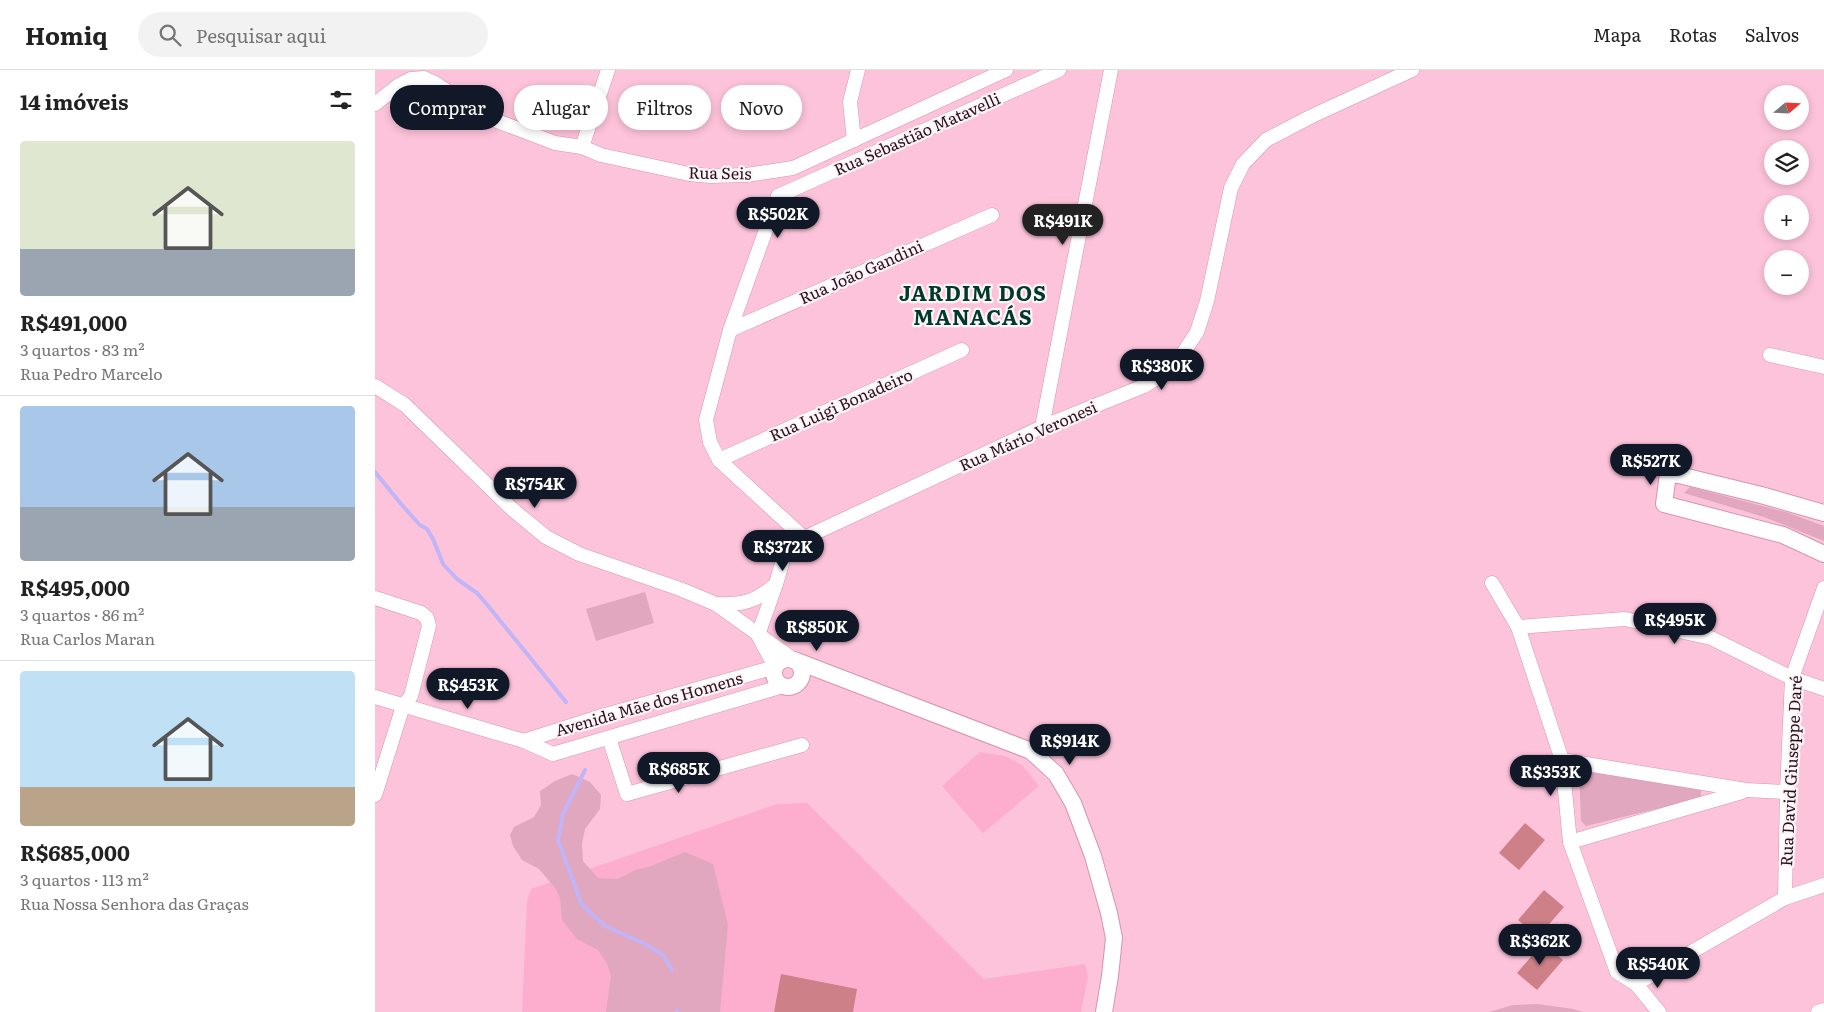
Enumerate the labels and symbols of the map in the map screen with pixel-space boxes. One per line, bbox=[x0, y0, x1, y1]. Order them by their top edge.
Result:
north arrow bbox=[1764, 85, 1809, 130]
street label: Rua Sebastião Matavelli bbox=[830, 86, 1004, 181]
street label: Rua Seis bbox=[688, 159, 752, 185]
pin: R$502K bbox=[737, 196, 819, 239]
pin: R$491K bbox=[1022, 204, 1104, 246]
street label: Rua João Gandini bbox=[795, 233, 927, 309]
district label: JARDIM DOS MANACÁS bbox=[899, 276, 1047, 331]
pin: R$380K bbox=[1121, 348, 1203, 391]
street label: Rua Luigi Bonadeiro bbox=[765, 362, 916, 446]
street label: Rua Mário Veronesi bbox=[955, 394, 1100, 476]
pin: R$527K bbox=[1610, 444, 1692, 486]
pin: R$754K bbox=[494, 466, 576, 509]
pin: R$372K bbox=[742, 530, 824, 572]
pin: R$495K bbox=[1634, 602, 1716, 645]
pin: R$850K bbox=[776, 610, 858, 652]
street label: Avenida Mãe dos Homens bbox=[552, 665, 745, 741]
pin: R$453K bbox=[427, 668, 509, 710]
street label: Rua David Giuseppe Daré bbox=[1773, 675, 1807, 867]
pin: R$914K bbox=[1029, 724, 1111, 766]
pin: R$685K bbox=[638, 752, 720, 794]
pin: R$353K bbox=[1510, 754, 1592, 797]
pin: R$362K bbox=[1499, 924, 1581, 966]
pin: R$540K bbox=[1617, 946, 1699, 989]

